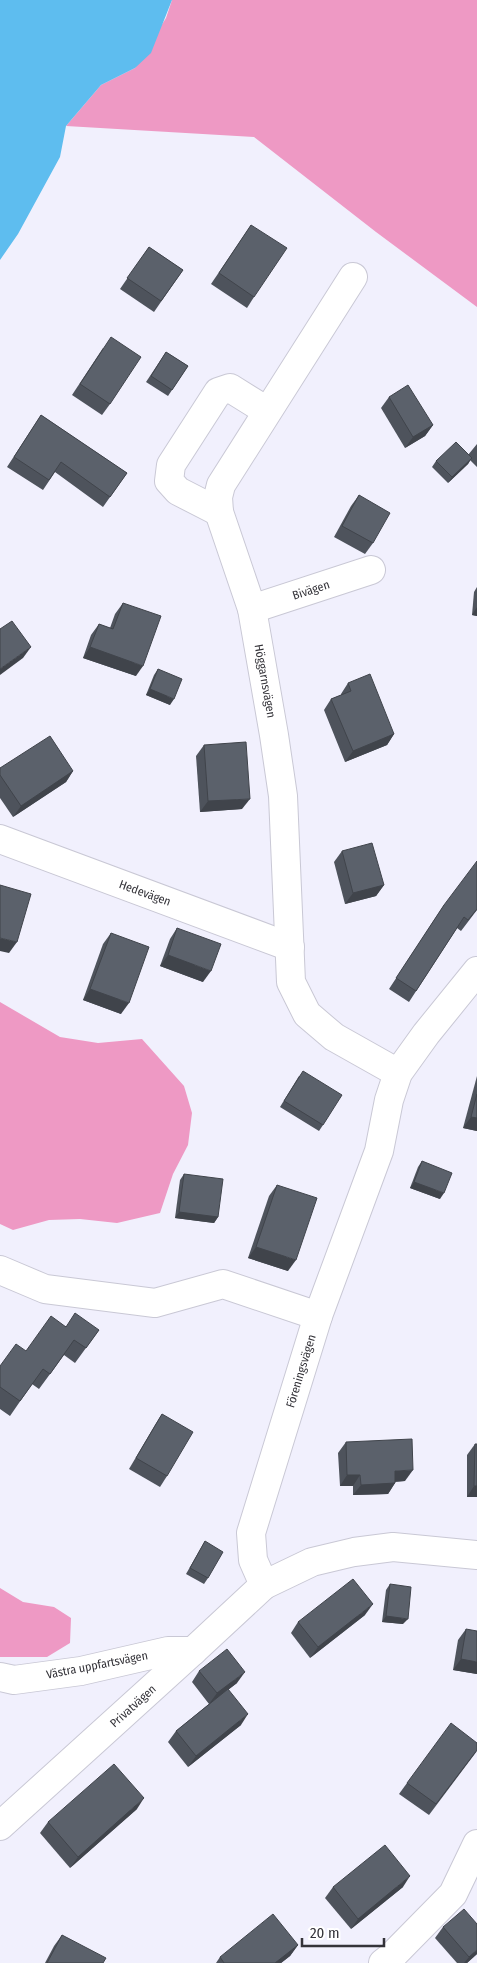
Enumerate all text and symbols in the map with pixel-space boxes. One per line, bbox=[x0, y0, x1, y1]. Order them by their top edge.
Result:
street label: Bivägen bbox=[291, 577, 331, 603]
street label: Höggarnsvägen bbox=[252, 643, 278, 719]
street label: Hedevägen bbox=[117, 877, 173, 909]
street label: Föreningsvägen bbox=[283, 1333, 319, 1409]
street label: Västra uppfartsvägen bbox=[45, 1648, 149, 1682]
street label: Privatvägen bbox=[107, 1682, 159, 1730]
scale bar bbox=[302, 1916, 384, 1948]
text: 20 m bbox=[310, 1924, 340, 1942]

